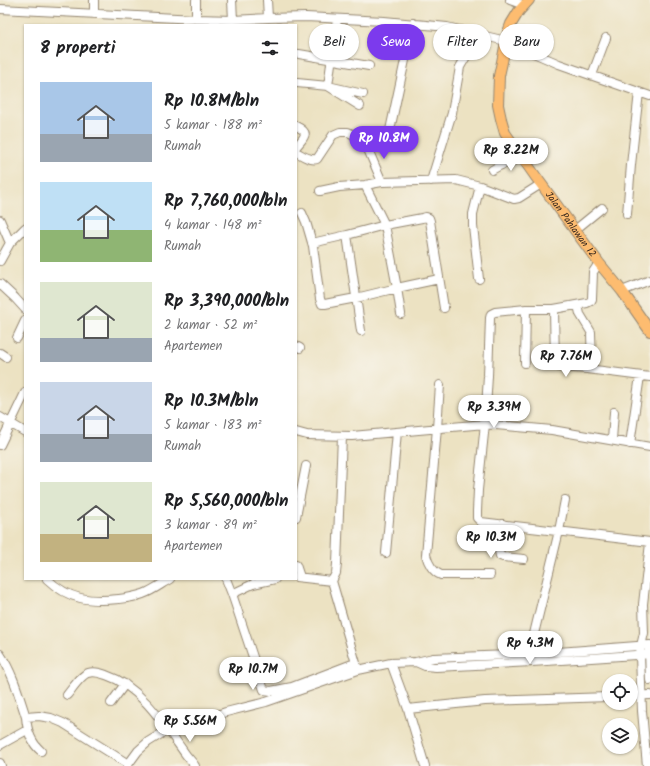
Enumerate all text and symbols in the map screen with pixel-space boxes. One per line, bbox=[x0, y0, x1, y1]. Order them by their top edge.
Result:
chip: Beli bbox=[309, 24, 359, 60]
chip: Sewa bbox=[367, 24, 425, 60]
chip: Filter bbox=[433, 24, 491, 60]
chip: Baru bbox=[499, 24, 554, 60]
text: 8 properti bbox=[40, 35, 115, 62]
icon: filters bbox=[259, 37, 281, 59]
text: Rp 10.8M/bln bbox=[164, 88, 259, 115]
icon: home bbox=[72, 98, 120, 146]
text: 5 kamar · 188 m² bbox=[164, 115, 262, 136]
pin: Rp 10.8M bbox=[343, 126, 425, 160]
text: Rp 10.8M bbox=[359, 128, 410, 149]
text: Rumah bbox=[164, 136, 201, 157]
pin: Rp 8.22M bbox=[470, 138, 552, 172]
text: Rp 8.22M bbox=[483, 140, 539, 161]
text: Rp 7,760,000/bln bbox=[164, 188, 287, 215]
street label: Jalan Pahlawan 12 bbox=[541, 188, 600, 261]
icon: home bbox=[72, 198, 120, 246]
text: 4 kamar · 148 m² bbox=[164, 215, 261, 236]
text: Rumah bbox=[164, 236, 201, 257]
text: Rp 3,390,000/bln bbox=[164, 288, 289, 315]
icon: home bbox=[72, 298, 120, 346]
text: 2 kamar · 52 m² bbox=[164, 315, 257, 336]
text: Apartemen bbox=[164, 336, 223, 357]
pin: Rp 7.76M bbox=[525, 344, 607, 378]
text: Rp 7.76M bbox=[540, 346, 592, 367]
text: Rp 10.3M/bln bbox=[164, 388, 258, 415]
pin: Rp 3.39M bbox=[453, 395, 535, 429]
text: Rp 3.39M bbox=[467, 397, 521, 418]
icon: home bbox=[72, 398, 120, 446]
text: 5 kamar · 183 m² bbox=[164, 415, 262, 436]
text: Rumah bbox=[164, 436, 201, 457]
text: Rp 5,560,000/bln bbox=[164, 488, 289, 515]
icon: home bbox=[72, 498, 120, 546]
text: 3 kamar · 89 m² bbox=[164, 515, 257, 536]
pin: Rp 10.3M bbox=[450, 525, 532, 559]
text: Rp 10.3M bbox=[466, 527, 516, 548]
text: Apartemen bbox=[164, 536, 223, 557]
pin: Rp 4.3M bbox=[493, 631, 567, 665]
text: Rp 4.3M bbox=[507, 633, 553, 654]
pin: Rp 10.7M bbox=[212, 657, 294, 691]
text: Rp 10.7M bbox=[228, 659, 278, 680]
map controls bbox=[602, 674, 638, 754]
button: locate bbox=[602, 674, 638, 710]
pin: Rp 5.56M bbox=[149, 709, 231, 743]
text: Rp 5.56M bbox=[164, 711, 216, 732]
button: layers bbox=[602, 718, 638, 754]

